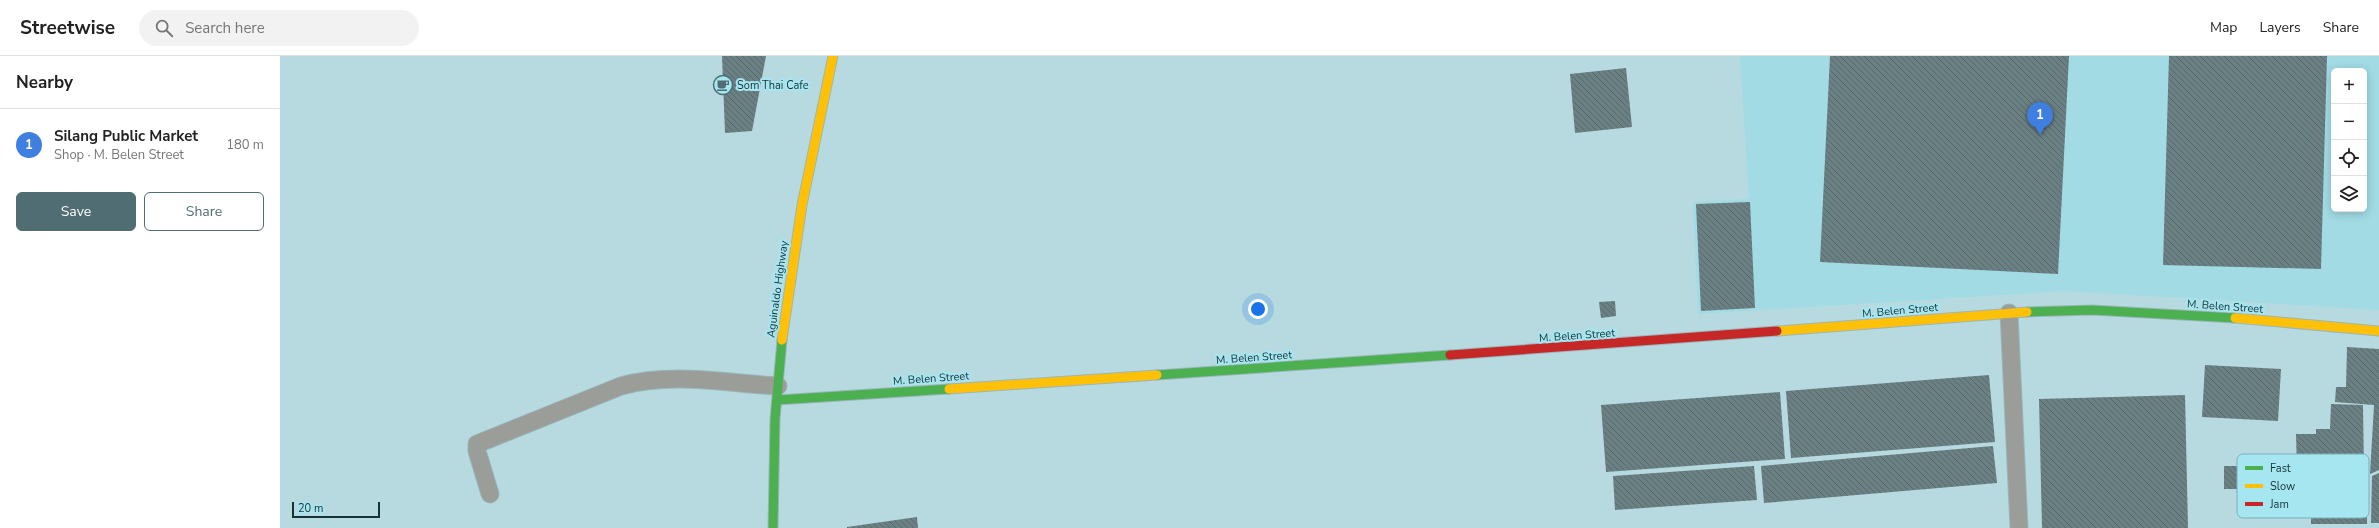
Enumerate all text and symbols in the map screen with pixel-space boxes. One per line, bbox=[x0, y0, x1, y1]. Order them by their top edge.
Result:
search box bbox=[139, 10, 419, 46]
text: Streetwise bbox=[20, 15, 115, 41]
icon: search bbox=[153, 17, 175, 39]
text: Search here bbox=[185, 18, 265, 38]
text: Map bbox=[2210, 18, 2237, 37]
text: Layers bbox=[2259, 18, 2301, 37]
text: Share bbox=[2323, 18, 2359, 37]
map controls bbox=[2331, 68, 2367, 212]
button: + bbox=[2331, 68, 2367, 104]
text: Nearby bbox=[16, 71, 73, 94]
cafe icon: Som Thai Cafe bbox=[712, 74, 734, 96]
place label: Som Thai Cafe bbox=[737, 78, 809, 93]
pin: 1 bbox=[2027, 102, 2053, 135]
button: − bbox=[2331, 104, 2367, 140]
text: Silang Public Market bbox=[54, 126, 198, 146]
text: 1 bbox=[25, 136, 33, 154]
text: 180 m bbox=[226, 136, 264, 154]
button: locate bbox=[2331, 140, 2367, 176]
text: Shop · M. Belen Street bbox=[54, 146, 184, 164]
button: layers bbox=[2331, 176, 2367, 212]
button: Save bbox=[16, 192, 136, 231]
button: Share bbox=[144, 192, 264, 231]
street label: Aguinaldo Highway bbox=[763, 239, 792, 339]
street label: M. Belen Street bbox=[2186, 296, 2264, 317]
your location bbox=[1248, 299, 1268, 319]
street label: M. Belen Street bbox=[1861, 300, 1939, 321]
street label: M. Belen Street bbox=[1539, 325, 1616, 346]
street label: M. Belen Street bbox=[1216, 347, 1293, 368]
street label: M. Belen Street bbox=[893, 368, 970, 389]
legend bbox=[2237, 454, 2369, 518]
text: Fast bbox=[2270, 461, 2291, 476]
text: Slow bbox=[2270, 479, 2295, 494]
text: Jam bbox=[2269, 497, 2289, 512]
scale bar bbox=[292, 500, 380, 519]
text: 20 m bbox=[298, 501, 323, 516]

